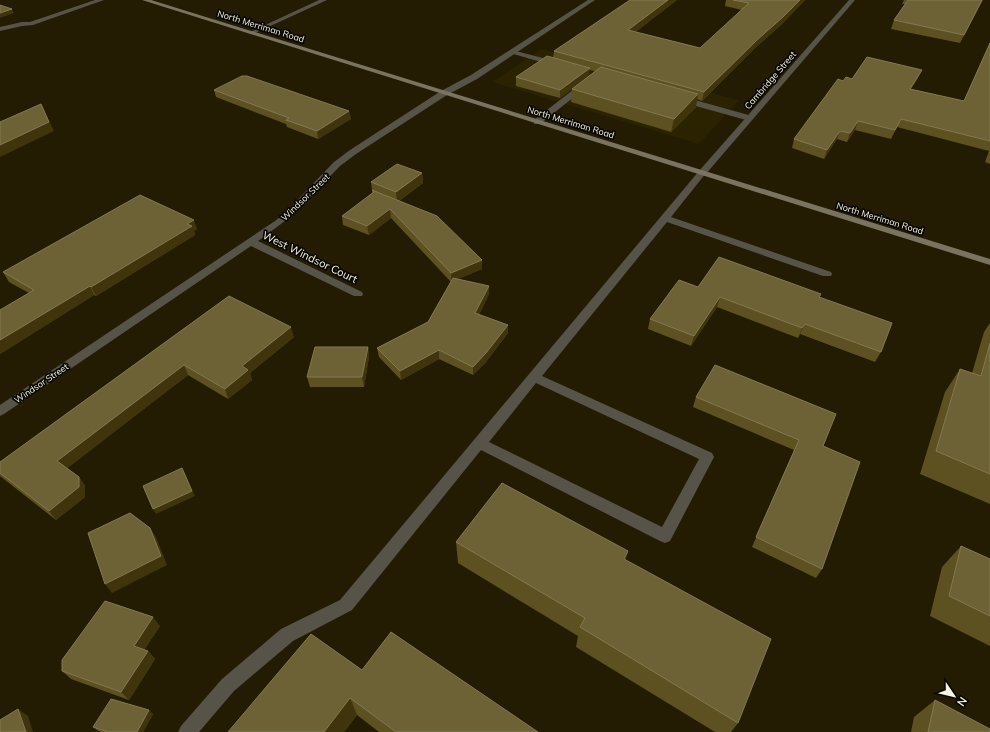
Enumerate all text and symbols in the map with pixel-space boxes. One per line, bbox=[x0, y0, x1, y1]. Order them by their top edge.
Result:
street label: North Merriman Road bbox=[216, 8, 306, 44]
street label: Cambridge Street bbox=[742, 49, 798, 111]
street label: North Merriman Road bbox=[526, 104, 616, 140]
street label: Windsor Street bbox=[279, 171, 331, 223]
street label: North Merriman Road bbox=[835, 200, 925, 236]
street label: West Windsor Court bbox=[260, 228, 360, 286]
street label: Windsor Street bbox=[12, 361, 70, 405]
north arrow bbox=[934, 676, 974, 716]
text: N bbox=[954, 694, 970, 709]

